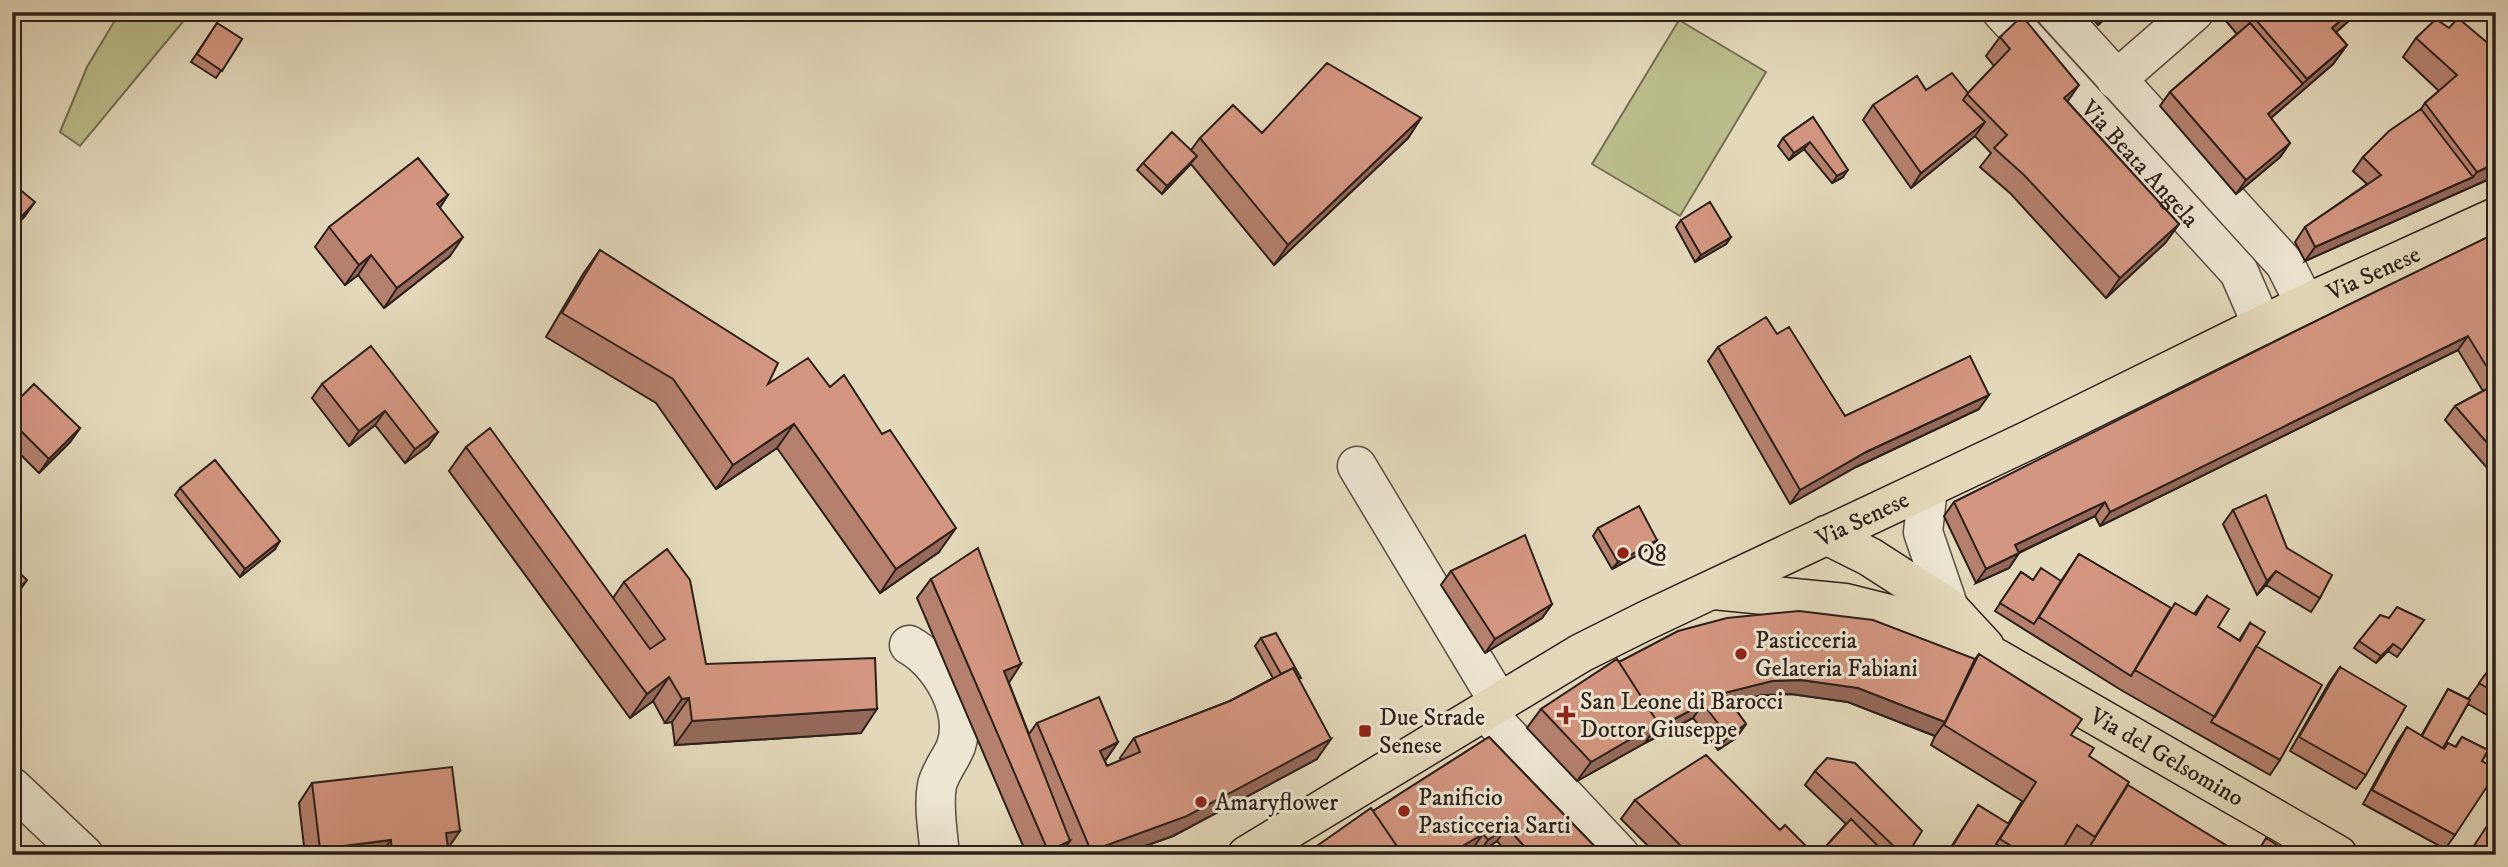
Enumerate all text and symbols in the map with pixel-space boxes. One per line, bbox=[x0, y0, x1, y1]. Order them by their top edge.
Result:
street label: Via Beata Angela bbox=[2073, 94, 2205, 235]
street label: Via Senese bbox=[2321, 240, 2425, 309]
street label: Via Senese bbox=[1810, 485, 1914, 555]
place label: Q8 bbox=[1637, 539, 1667, 569]
marker: Q8 bbox=[1615, 545, 1631, 561]
place label: Pasticceria Gelateria Fabiani bbox=[1755, 626, 1918, 684]
marker: Pasticceria Gelateria Fabiani bbox=[1733, 646, 1749, 662]
place label: San Leone di Barocci Dottor Giuseppe bbox=[1580, 687, 1783, 745]
street label: Via del Gelsomino bbox=[2083, 701, 2249, 813]
place label: Due Strade Senese bbox=[1379, 703, 1485, 761]
marker: San Leone di Barocci Dottor Giuseppe bbox=[1558, 707, 1574, 723]
marker: Due Strade Senese bbox=[1357, 723, 1373, 739]
place label: Panificio Pasticceria Sarti bbox=[1418, 783, 1571, 841]
place label: Amaryflower bbox=[1215, 788, 1338, 818]
marker: Amaryflower bbox=[1193, 794, 1209, 810]
marker: Panificio Pasticceria Sarti bbox=[1396, 803, 1412, 819]

